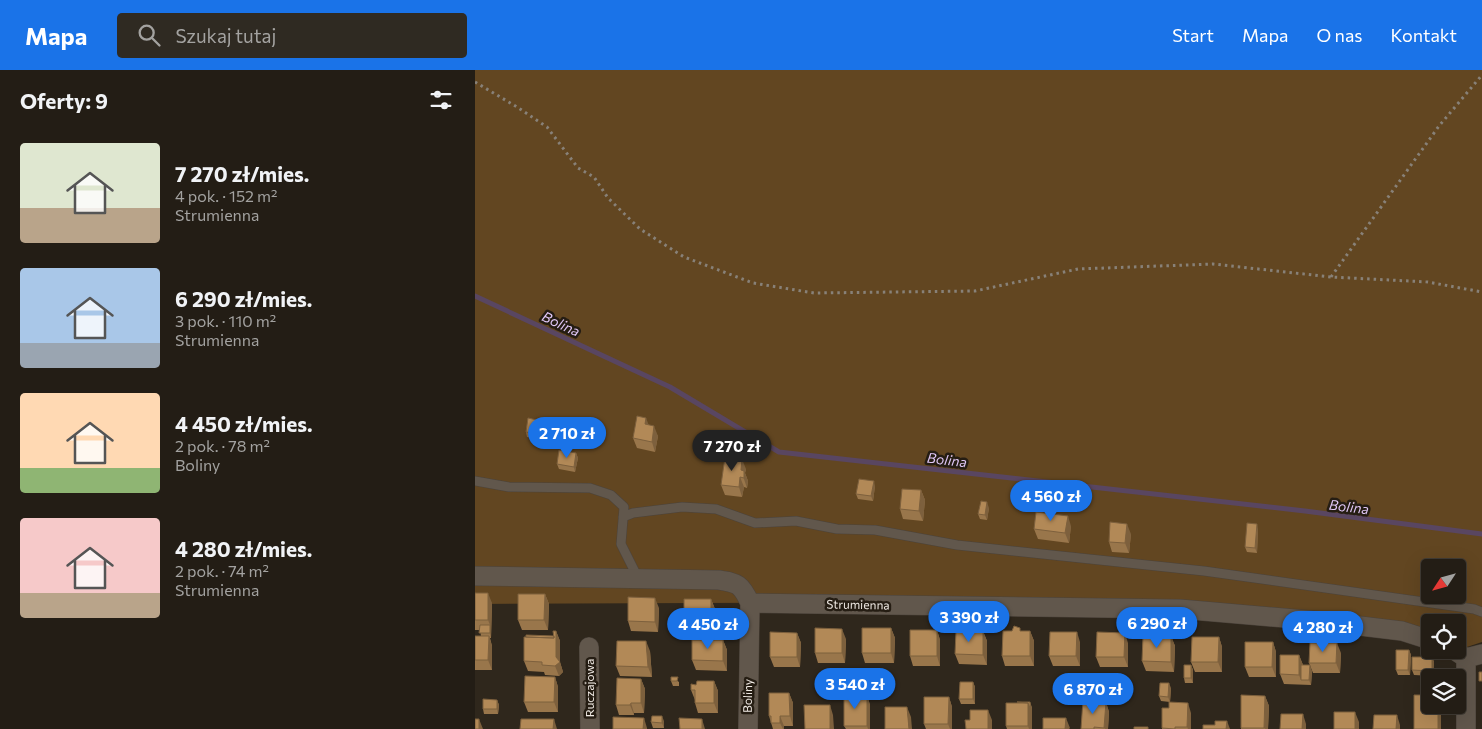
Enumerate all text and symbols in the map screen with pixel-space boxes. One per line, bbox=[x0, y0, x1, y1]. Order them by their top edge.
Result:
search box bbox=[117, 13, 467, 58]
text: Mapa bbox=[25, 21, 87, 50]
icon: search bbox=[135, 21, 163, 49]
text: Szukaj tutaj bbox=[175, 24, 276, 47]
text: Start bbox=[1172, 24, 1214, 46]
text: Mapa bbox=[1242, 24, 1288, 46]
text: O nas bbox=[1316, 24, 1363, 46]
text: Kontakt bbox=[1391, 24, 1457, 46]
icon: filters bbox=[427, 86, 455, 114]
text: Oferty: 9 bbox=[20, 88, 108, 113]
text: 7 270 zł/mies. bbox=[175, 161, 309, 186]
icon: home bbox=[60, 163, 120, 223]
text: 4 pok. · 152 m² bbox=[175, 186, 277, 205]
text: Strumienna bbox=[175, 205, 259, 224]
text: 6 290 zł/mies. bbox=[175, 286, 312, 311]
icon: home bbox=[60, 288, 120, 348]
water label: Bolina bbox=[540, 307, 583, 340]
text: 3 pok. · 110 m² bbox=[175, 311, 276, 330]
text: Strumienna bbox=[175, 330, 259, 349]
text: 4 450 zł/mies. bbox=[175, 411, 313, 436]
icon: home bbox=[60, 413, 120, 473]
pin: 2 710 zł bbox=[515, 416, 619, 459]
text: 2 710 zł bbox=[539, 423, 595, 442]
pin: 7 270 zł bbox=[680, 430, 784, 472]
text: 2 pok. · 78 m² bbox=[175, 436, 270, 455]
text: 7 270 zł bbox=[703, 436, 761, 455]
water label: Bolina bbox=[926, 449, 968, 470]
text: Boliny bbox=[175, 455, 220, 474]
pin: 4 560 zł bbox=[999, 480, 1103, 522]
text: 4 560 zł bbox=[1021, 486, 1081, 505]
water label: Bolina bbox=[1328, 496, 1370, 517]
text: 4 280 zł/mies. bbox=[175, 536, 312, 561]
icon: home bbox=[60, 538, 120, 598]
north arrow bbox=[1421, 559, 1466, 604]
map controls bbox=[1421, 559, 1466, 714]
text: 2 pok. · 74 m² bbox=[175, 561, 269, 580]
text: Strumienna bbox=[175, 580, 259, 599]
street label: Strumienna bbox=[826, 596, 890, 612]
pin: 3 390 zł bbox=[917, 600, 1021, 643]
pin: 6 290 zł bbox=[1105, 606, 1209, 649]
text: 3 390 zł bbox=[939, 607, 999, 626]
pin: 4 450 zł bbox=[656, 608, 760, 650]
pin: 4 280 zł bbox=[1271, 610, 1375, 653]
text: 6 290 zł bbox=[1127, 613, 1187, 632]
text: 4 450 zł bbox=[678, 614, 738, 633]
button: locate bbox=[1421, 614, 1466, 659]
text: 4 280 zł bbox=[1293, 617, 1353, 636]
street label: Ruczajowa bbox=[582, 659, 596, 717]
pin: 3 540 zł bbox=[803, 668, 907, 710]
button: layers bbox=[1421, 669, 1466, 714]
pin: 6 870 zł bbox=[1041, 672, 1145, 715]
text: 3 540 zł bbox=[825, 674, 885, 693]
street label: Boliny bbox=[740, 679, 754, 713]
text: 6 870 zł bbox=[1064, 679, 1122, 698]

